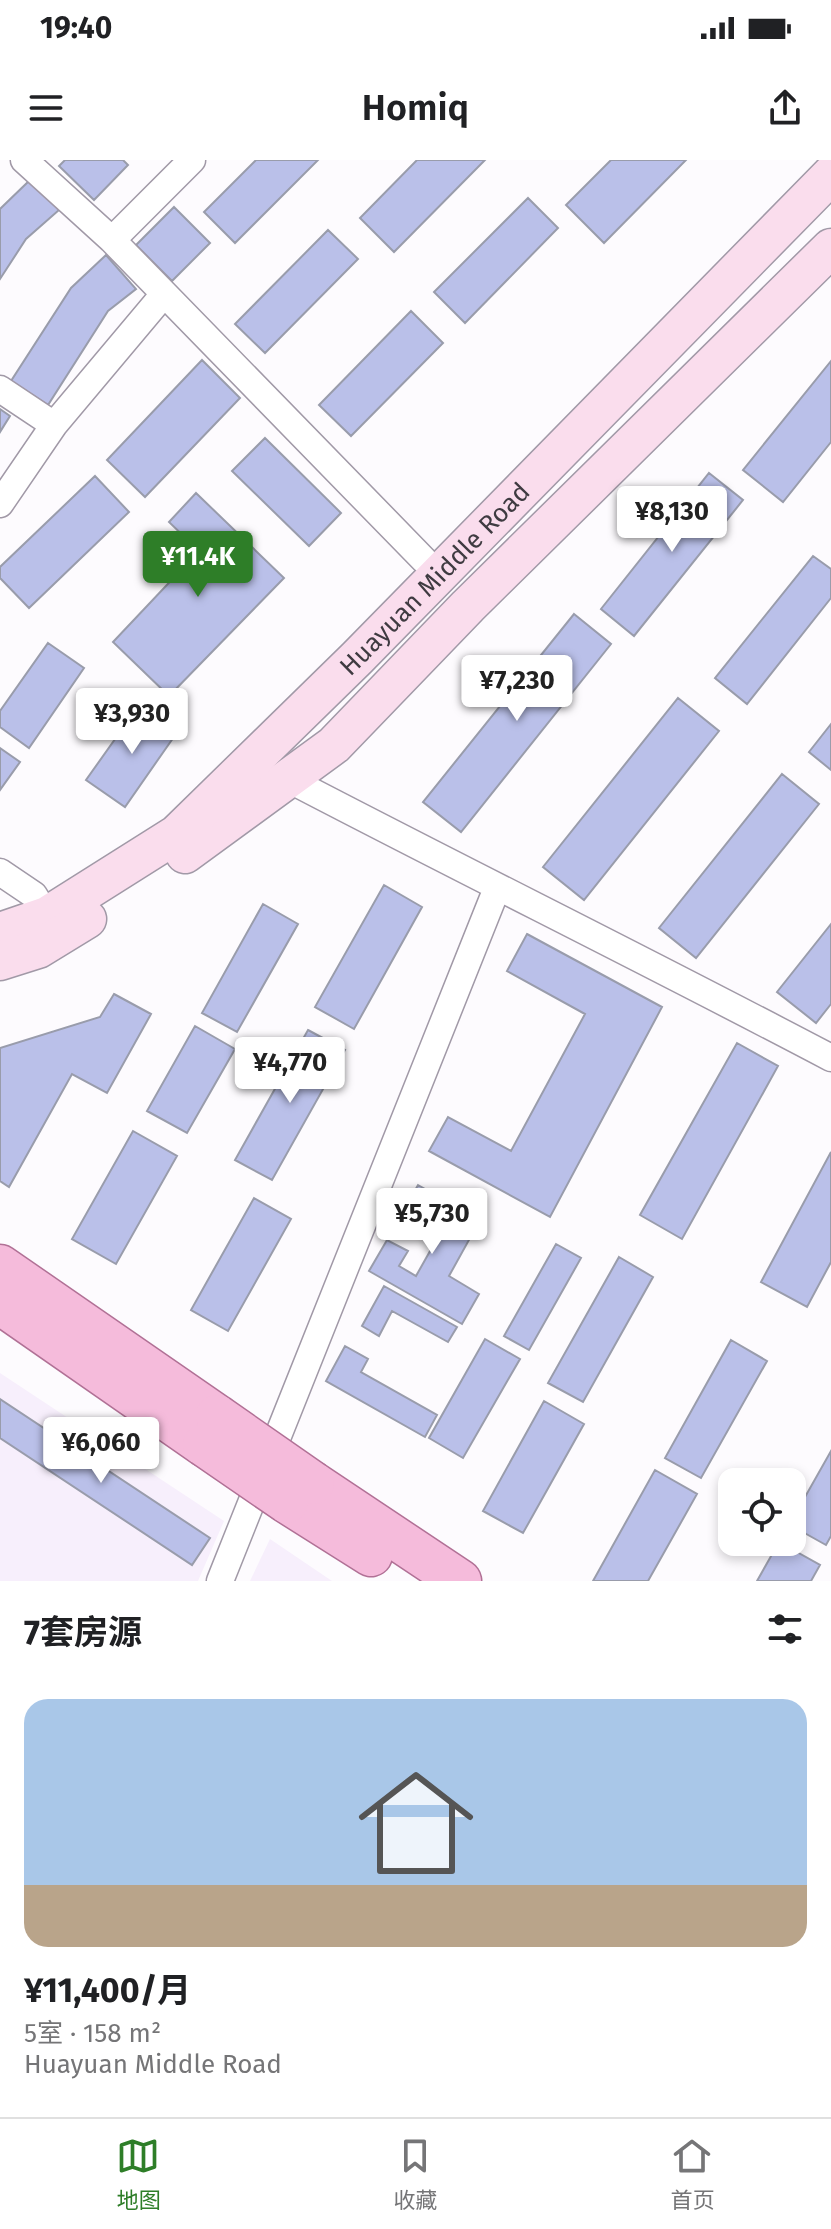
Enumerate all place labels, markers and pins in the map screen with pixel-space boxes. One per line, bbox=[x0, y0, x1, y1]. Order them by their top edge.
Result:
pin: ¥8,130 bbox=[607, 486, 737, 554]
pin: ¥11.4K bbox=[133, 531, 263, 599]
pin: ¥7,230 bbox=[452, 655, 582, 723]
pin: ¥3,930 bbox=[67, 688, 197, 756]
pin: ¥4,770 bbox=[225, 1037, 355, 1105]
pin: ¥5,730 bbox=[367, 1188, 497, 1256]
pin: ¥6,060 bbox=[36, 1417, 166, 1485]

